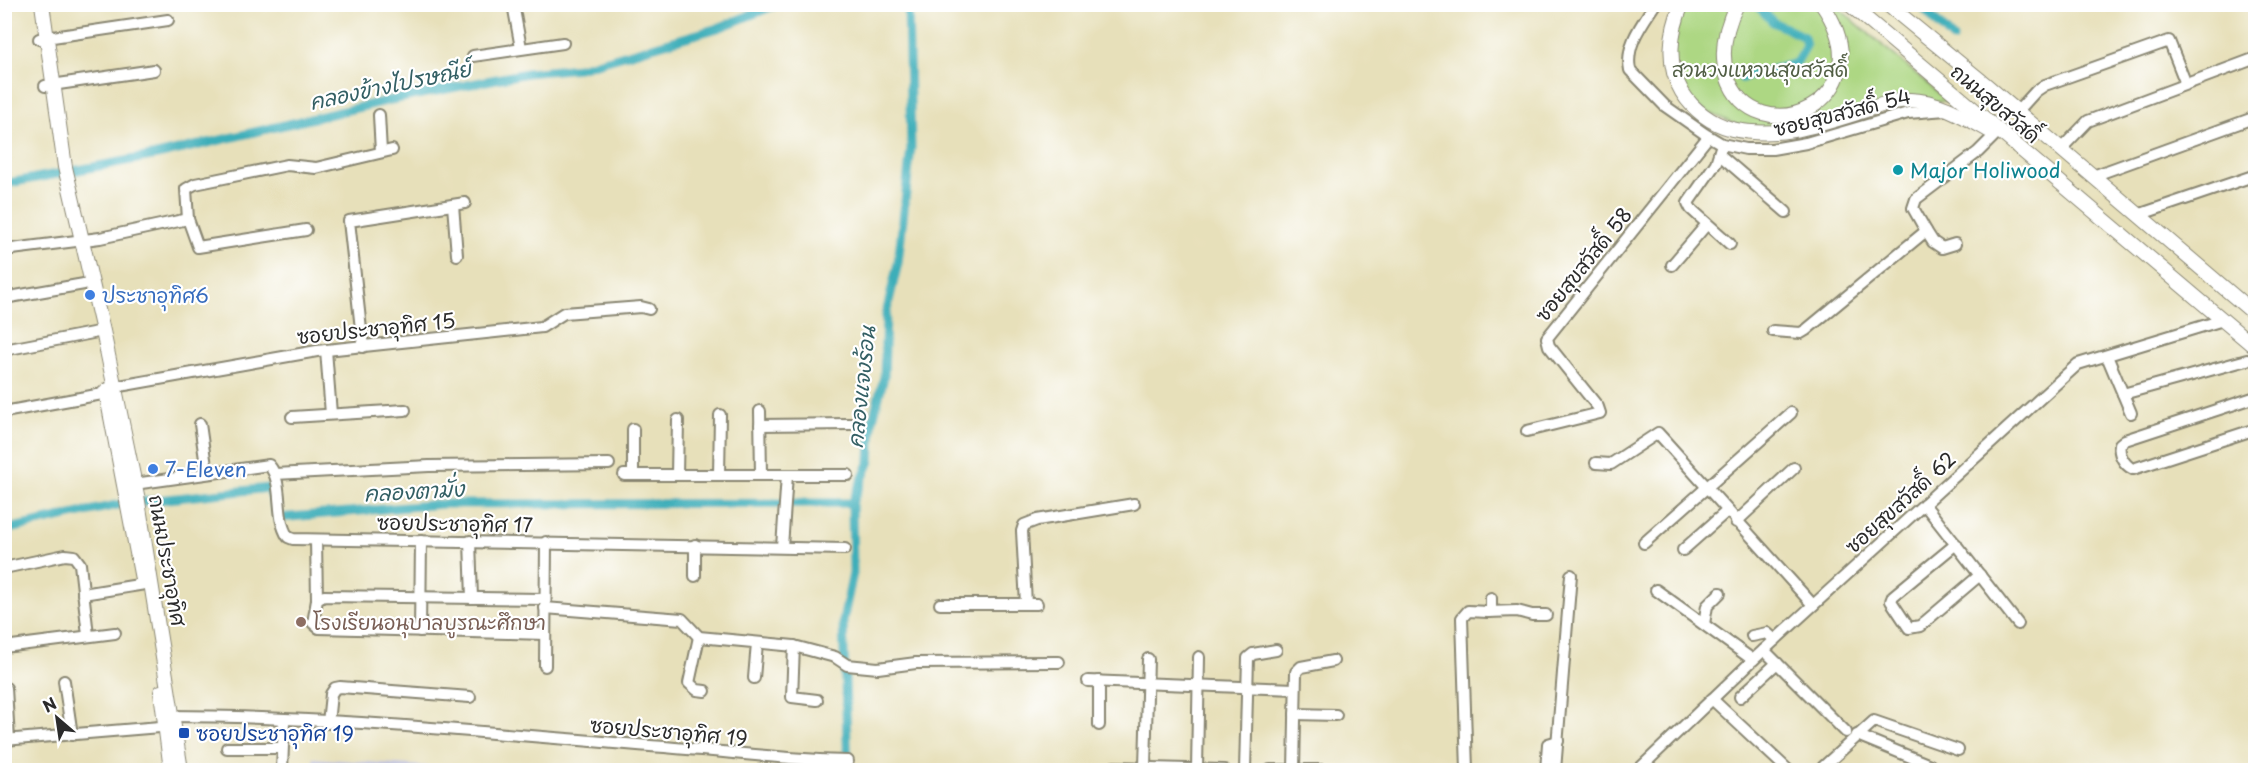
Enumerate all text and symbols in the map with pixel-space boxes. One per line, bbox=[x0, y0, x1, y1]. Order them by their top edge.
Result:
water label: คลองข้างไปรษณีย์ bbox=[306, 50, 478, 117]
park label: สวนวงแหวนสุขสวัสดิ์ bbox=[1672, 52, 1848, 86]
street label: ถนนสุขสวัสดิ์ bbox=[1943, 55, 2049, 151]
street label: ซอยสุขสวัสดิ์ 54 bbox=[1770, 78, 1914, 145]
place label: Major Holiwood bbox=[1910, 155, 2060, 185]
marker: Major Holiwood bbox=[1891, 163, 1905, 177]
street label: ซอยสุขสวัสดิ์ 58 bbox=[1526, 199, 1640, 329]
place label: ประชาอุทิศ6 bbox=[102, 280, 209, 312]
marker: ประชาอุทิศ6 bbox=[83, 288, 97, 302]
street label: ซอยประชาอุทิศ 15 bbox=[295, 305, 457, 353]
water label: คลองแจงร้อน bbox=[838, 323, 882, 450]
street label: ซอยสุขสวัสดิ์ 62 bbox=[1836, 442, 1963, 562]
place label: 7-Eleven bbox=[165, 454, 247, 484]
marker: 7-Eleven bbox=[146, 462, 160, 476]
water label: คลองตามั่ง bbox=[363, 471, 467, 509]
street label: ถนนประชาอุทิศ bbox=[140, 492, 194, 629]
street label: ซอยประชาอุทิศ 17 bbox=[377, 507, 534, 541]
place label: โรงเรียนอนุบาลบูรณะศึกษา bbox=[313, 607, 546, 639]
marker: โรงเรียนอนุบาลบูรณะศึกษา bbox=[294, 615, 308, 629]
north arrow bbox=[27, 688, 87, 748]
text: N bbox=[38, 690, 61, 718]
street label: ซอยประชาอุทิศ 19 bbox=[589, 709, 749, 755]
place label: ซอยประชาอุทิศ 19 bbox=[196, 718, 354, 750]
marker: ซอยประชาอุทิศ 19 bbox=[177, 726, 191, 740]

